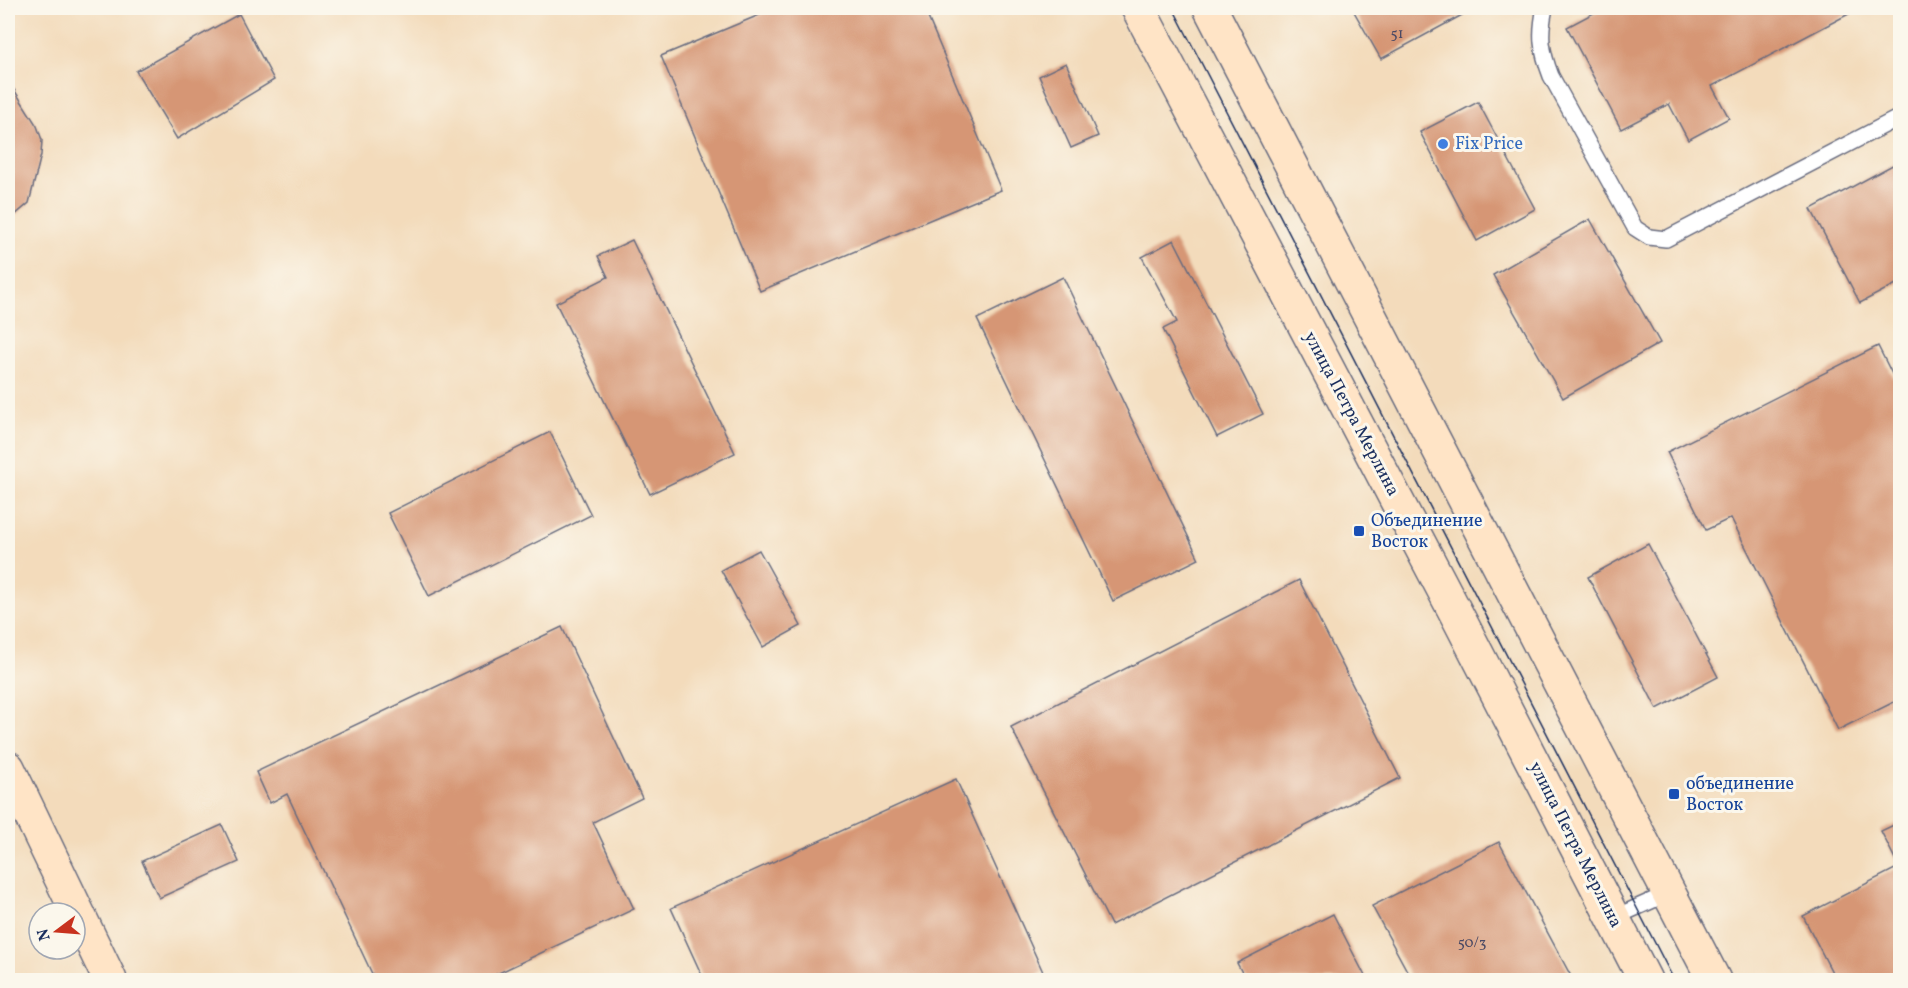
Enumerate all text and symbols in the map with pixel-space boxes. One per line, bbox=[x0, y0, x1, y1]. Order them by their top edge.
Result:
house number: 51 bbox=[1390, 24, 1404, 45]
place label: Fix Price bbox=[1455, 132, 1523, 157]
marker: Fix Price bbox=[1436, 137, 1450, 151]
street label: улица Петра Мерлина bbox=[1297, 327, 1405, 501]
place label: Объединение Восток bbox=[1371, 509, 1483, 555]
marker: Объединение Восток bbox=[1352, 524, 1366, 538]
street label: улица Петра Мерлина bbox=[1522, 758, 1628, 932]
place label: объединение Восток bbox=[1686, 772, 1794, 818]
marker: объединение Восток bbox=[1667, 787, 1681, 801]
north arrow bbox=[27, 901, 87, 961]
text: N bbox=[32, 926, 57, 943]
house number: 50/3 bbox=[1458, 933, 1486, 954]

